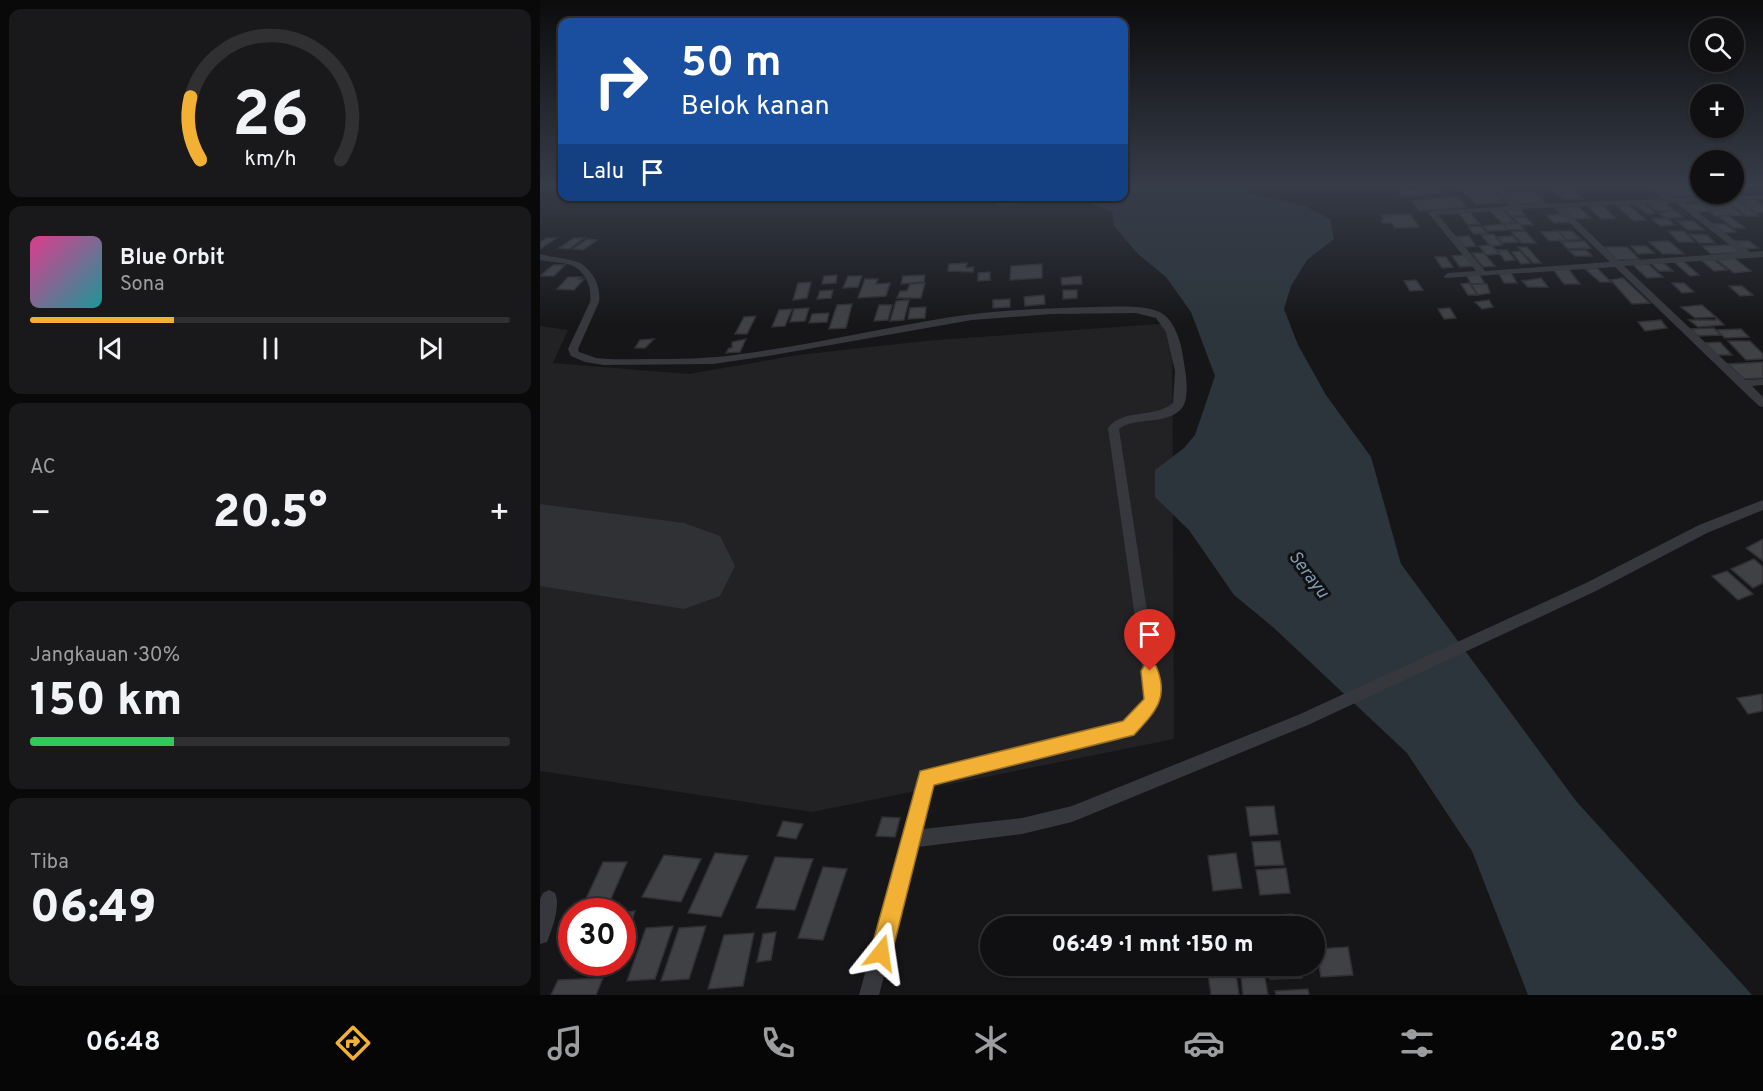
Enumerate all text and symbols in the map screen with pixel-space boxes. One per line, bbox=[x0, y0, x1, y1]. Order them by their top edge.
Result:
map controls bbox=[1690, 18, 1744, 204]
button: search bbox=[1690, 18, 1744, 72]
text: 50 m bbox=[681, 38, 782, 91]
icon: right bbox=[582, 42, 660, 120]
text: 26 bbox=[232, 79, 308, 158]
button: + bbox=[1690, 84, 1744, 138]
text: Belok kanan bbox=[681, 90, 830, 124]
text: km/h bbox=[244, 146, 296, 173]
button: − bbox=[1690, 150, 1744, 204]
icon: arrive bbox=[636, 156, 669, 189]
text: Lalu bbox=[582, 159, 624, 186]
text: Blue Orbit bbox=[120, 245, 225, 272]
text: Sona bbox=[120, 272, 165, 298]
icon: previous bbox=[94, 332, 127, 365]
icon: pause bbox=[254, 332, 287, 365]
icon: next bbox=[414, 332, 447, 365]
text: AC bbox=[30, 455, 56, 481]
text: 20.5° bbox=[213, 486, 327, 543]
text: − bbox=[30, 494, 51, 536]
text: + bbox=[489, 494, 510, 536]
water label: Serayu bbox=[1283, 547, 1333, 604]
pin bbox=[1124, 609, 1175, 671]
icon: arrive bbox=[1133, 618, 1166, 651]
text: Jangkauan · 30% bbox=[30, 643, 180, 669]
text: 150 km bbox=[30, 674, 182, 731]
text: Tiba bbox=[30, 850, 69, 876]
text: 06:49 bbox=[30, 881, 156, 938]
speed limit sign: 30 bbox=[558, 898, 636, 976]
position arrow bbox=[849, 921, 913, 985]
text: 06:49 · 1 mnt · 150 m bbox=[1051, 932, 1254, 959]
icon: directions bbox=[332, 1022, 374, 1064]
icon: music bbox=[544, 1022, 586, 1064]
icon: phone bbox=[757, 1022, 799, 1064]
icon: climate bbox=[970, 1022, 1012, 1064]
icon: car bbox=[1183, 1022, 1225, 1064]
icon: filters bbox=[1396, 1022, 1438, 1064]
text: 06:48 bbox=[85, 1026, 161, 1060]
text: 20.5° bbox=[1609, 1026, 1677, 1060]

